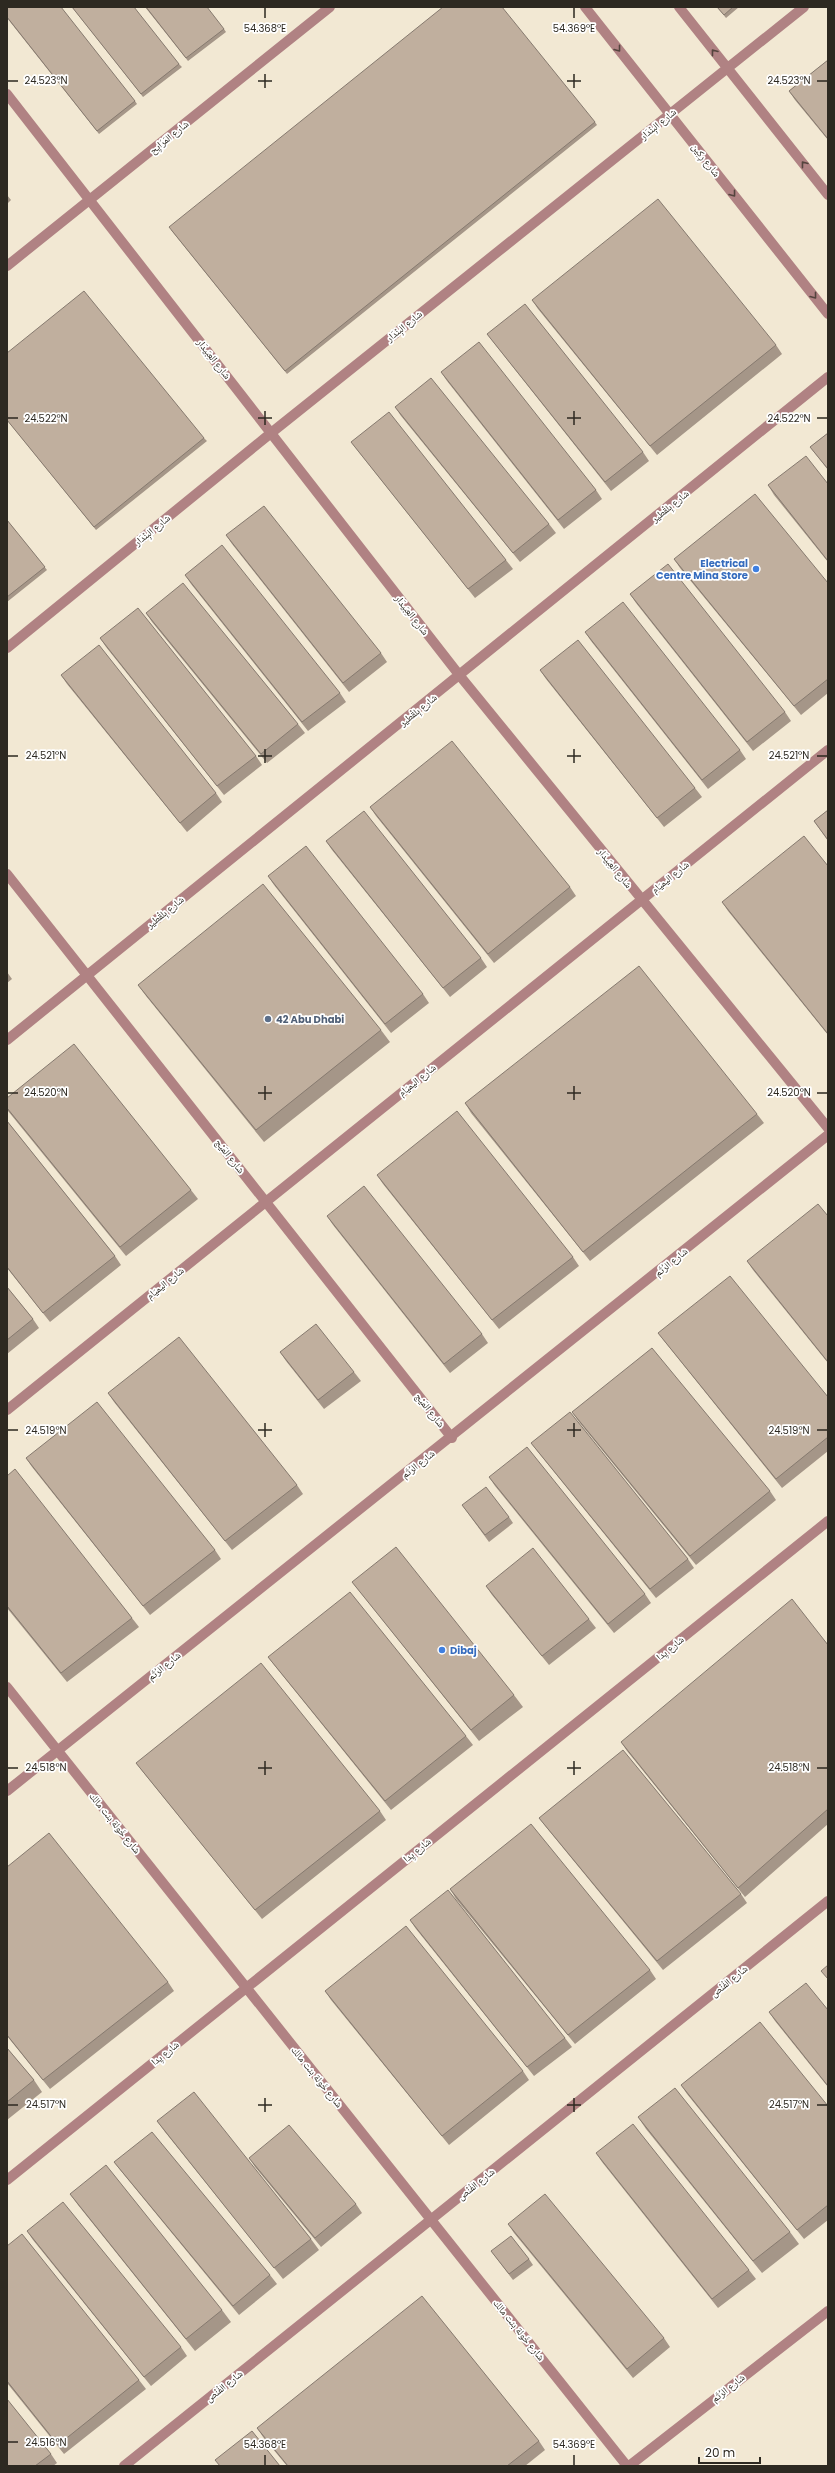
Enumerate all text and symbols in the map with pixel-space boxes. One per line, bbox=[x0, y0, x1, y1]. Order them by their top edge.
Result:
text: 54.368°E bbox=[244, 21, 286, 36]
text: 54.369°E bbox=[553, 21, 595, 36]
one-way arrow bbox=[613, 44, 620, 51]
one-way arrow bbox=[712, 49, 719, 56]
text: 24.523°N bbox=[24, 73, 68, 88]
text: 24.523°N bbox=[767, 73, 811, 88]
street label: شارع البِنْدَار bbox=[636, 104, 680, 144]
street label: شارع المَرَايِح bbox=[146, 116, 192, 158]
street label: شارع رِكِين bbox=[688, 140, 724, 180]
one-way arrow bbox=[801, 162, 808, 169]
one-way arrow bbox=[729, 190, 736, 197]
one-way arrow bbox=[809, 292, 816, 299]
street label: شارع البِنْدَار bbox=[382, 306, 426, 346]
street label: شارع العِبَيدَار bbox=[193, 335, 235, 383]
text: 24.522°N bbox=[24, 411, 68, 426]
text: 24.522°N bbox=[767, 411, 811, 426]
street label: شارع بِلقْطير bbox=[647, 486, 692, 527]
street label: شارع البِنْدَار bbox=[130, 510, 174, 550]
place label: Electrical Centre Mina Store bbox=[656, 556, 748, 583]
marker: Electrical Centre Mina Store bbox=[751, 564, 761, 574]
street label: شارع العِبَيدَار bbox=[391, 591, 433, 639]
street label: شارع بِلقْطير bbox=[395, 690, 440, 731]
text: 24.521°N bbox=[26, 748, 66, 763]
text: 24.521°N bbox=[769, 748, 809, 763]
street label: شارع العِبَيدَار bbox=[593, 844, 636, 892]
street label: شارع اليميَام bbox=[648, 857, 693, 897]
street label: شارع بِلقْطير bbox=[142, 892, 187, 933]
place label: 42 Abu Dhabi bbox=[276, 1012, 344, 1027]
marker: 42 Abu Dhabi bbox=[263, 1014, 273, 1024]
street label: شارع اليميَام bbox=[395, 1060, 440, 1100]
text: 24.520°N bbox=[24, 1085, 68, 1100]
text: 24.520°N bbox=[767, 1085, 811, 1100]
street label: شارع المَيْج bbox=[212, 1135, 249, 1177]
street label: شارع الرُتَم bbox=[651, 1244, 691, 1280]
street label: شارع اليميَام bbox=[143, 1263, 188, 1303]
street label: شارع المَيْج bbox=[412, 1389, 449, 1431]
text: 24.519°N bbox=[25, 1423, 67, 1438]
text: 24.519°N bbox=[768, 1423, 810, 1438]
street label: شارع الرُتَم bbox=[398, 1446, 438, 1482]
street label: شارع يِدا bbox=[653, 1632, 688, 1664]
place label: Dibaj bbox=[450, 1643, 477, 1658]
marker: Dibaj bbox=[437, 1645, 447, 1655]
street label: شارع الرُتَم bbox=[144, 1648, 184, 1684]
text: 24.518°N bbox=[25, 1760, 67, 1775]
text: 24.518°N bbox=[768, 1760, 810, 1775]
street label: شارع خَولة بنت مالك bbox=[86, 1789, 145, 1857]
street label: شارع يِدا bbox=[400, 1834, 435, 1866]
street label: شارع الفُنْص bbox=[707, 1961, 751, 2001]
street label: شارع يِدا bbox=[148, 2037, 183, 2069]
street label: شارع خَولة بنت مالك bbox=[288, 2043, 347, 2111]
text: 24.517°N bbox=[26, 2097, 66, 2112]
text: 24.517°N bbox=[769, 2097, 809, 2112]
street label: شارع الفُنْص bbox=[454, 2164, 498, 2204]
street label: شارع خَولة بنت مالك bbox=[490, 2296, 549, 2364]
street label: شارع الفُنْص bbox=[202, 2366, 246, 2406]
street label: شارع الرُتَم bbox=[708, 2370, 748, 2406]
text: 24.516°N bbox=[25, 2435, 67, 2450]
text: 54.368°E bbox=[244, 2437, 286, 2452]
text: 54.369°E bbox=[553, 2437, 595, 2452]
scale bar bbox=[699, 2439, 760, 2465]
text: 20 m bbox=[705, 2444, 735, 2461]

